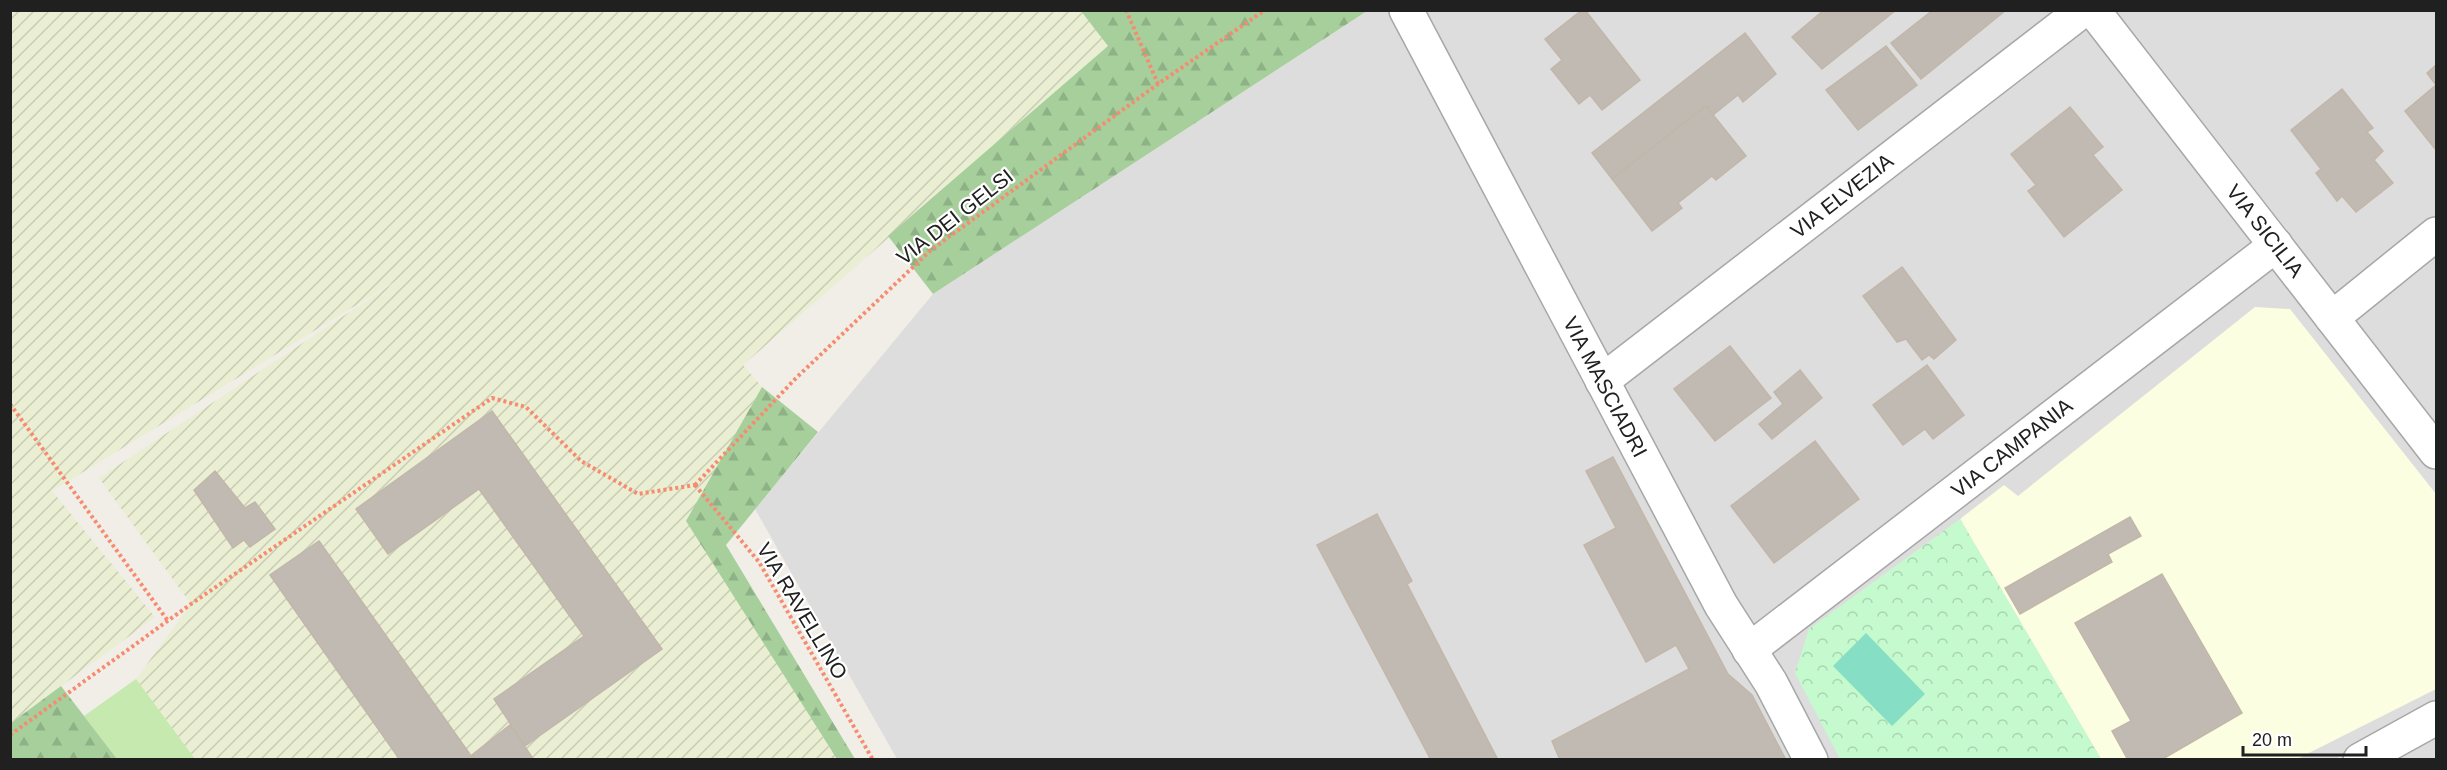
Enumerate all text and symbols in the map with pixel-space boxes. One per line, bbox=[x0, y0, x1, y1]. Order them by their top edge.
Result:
street label: VIA ELVEZIA bbox=[1786, 149, 1897, 243]
street label: VIA DEI GELSI bbox=[892, 164, 1017, 269]
street label: VIA SICILIA bbox=[2222, 180, 2309, 281]
street label: VIA MASCIADRI bbox=[1559, 313, 1652, 461]
street label: VIA CAMPANIA bbox=[1947, 393, 2077, 502]
street label: VIA RAVELLINO bbox=[753, 538, 852, 683]
scale bar bbox=[2243, 719, 2366, 757]
text: 20 m bbox=[2252, 730, 2292, 750]

